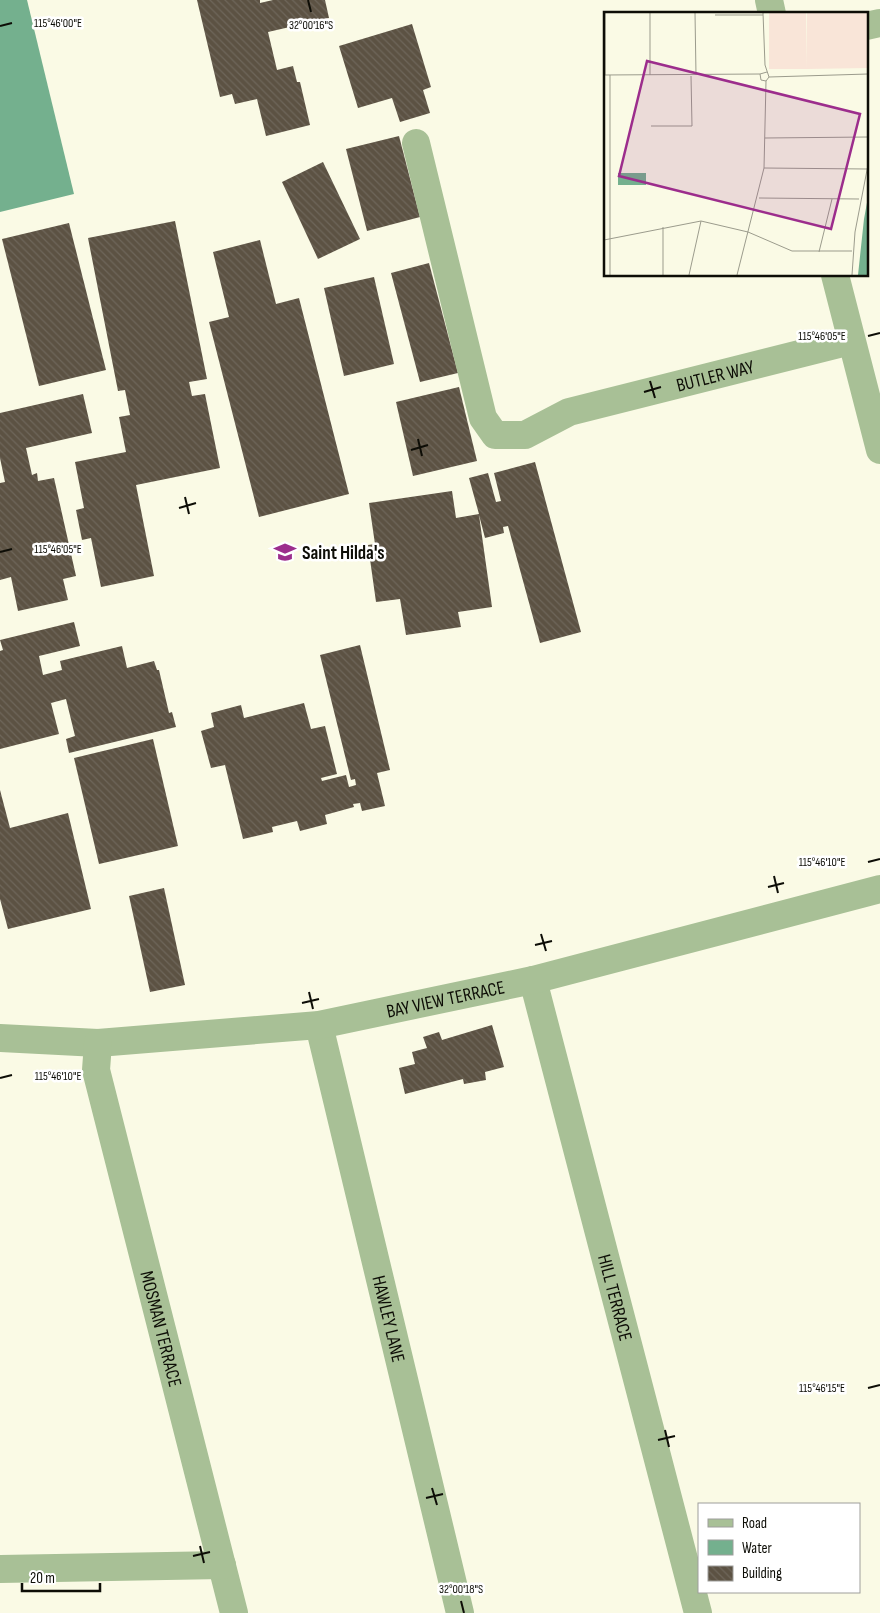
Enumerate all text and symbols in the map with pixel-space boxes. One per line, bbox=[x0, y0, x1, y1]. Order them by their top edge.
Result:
inset map bbox=[604, 12, 868, 276]
text: 115°46'00"E bbox=[34, 16, 82, 31]
text: 32°00'16"S bbox=[289, 18, 333, 33]
text: 115°46'05"E bbox=[798, 329, 846, 344]
street label: BUTLER WAY bbox=[674, 356, 757, 398]
school or university icon: Saint Hilda's bbox=[272, 539, 298, 565]
text: 115°46'05"E bbox=[34, 542, 82, 557]
place label: Saint Hilda's bbox=[302, 542, 385, 565]
text: 115°46'10"E bbox=[799, 855, 845, 870]
street label: BAY VIEW TERRACE bbox=[384, 976, 507, 1024]
text: 115°46'10"E bbox=[35, 1069, 81, 1084]
street label: HILL TERRACE bbox=[592, 1252, 637, 1344]
street label: MOSMAN TERRACE bbox=[135, 1269, 186, 1390]
street label: HAWLEY LANE bbox=[366, 1273, 409, 1365]
text: 115°46'15"E bbox=[799, 1381, 845, 1396]
legend bbox=[698, 1503, 860, 1593]
text: Road bbox=[742, 1514, 767, 1533]
text: Water bbox=[742, 1539, 773, 1558]
scale bar bbox=[22, 1560, 100, 1592]
text: Building bbox=[742, 1564, 782, 1583]
text: 20 m bbox=[30, 1569, 55, 1588]
text: 32°00'18"S bbox=[439, 1582, 483, 1597]

